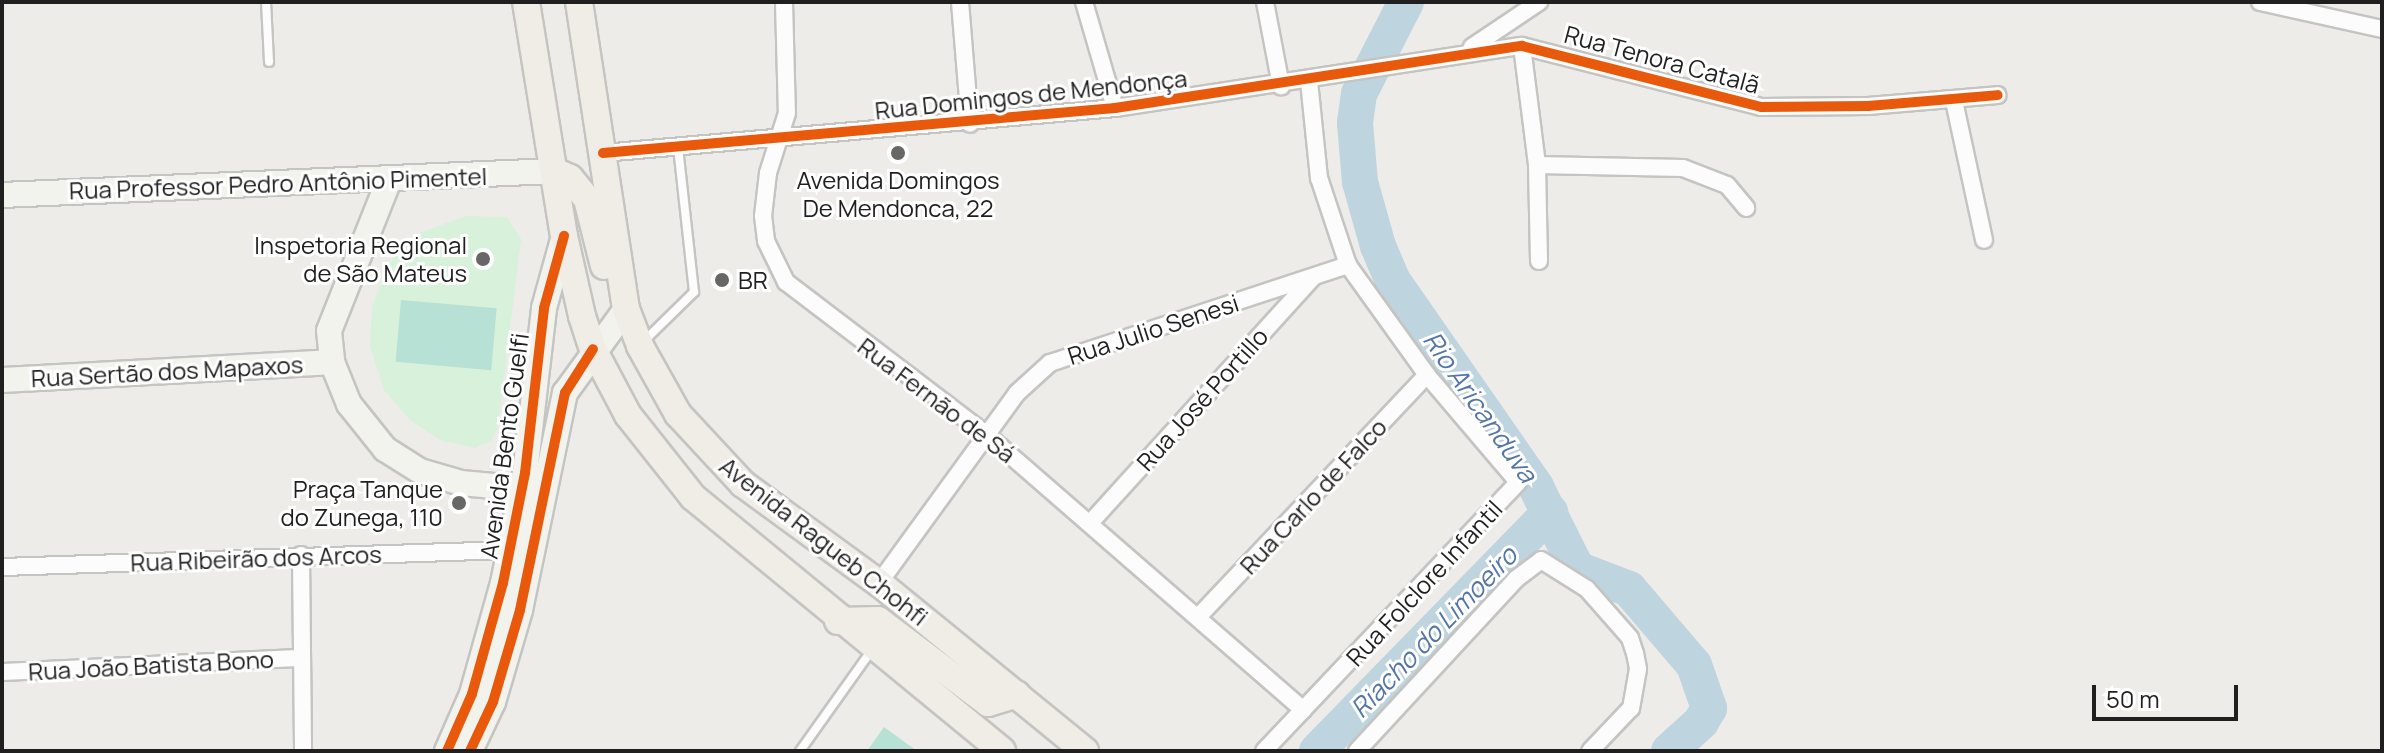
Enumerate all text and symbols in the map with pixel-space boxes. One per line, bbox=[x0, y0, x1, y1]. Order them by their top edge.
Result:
street label: Rua Tenora Catalã bbox=[1561, 19, 1763, 99]
street label: Rua Domingos de Mendonça bbox=[873, 63, 1189, 125]
marker: Avenida Domingos De Mendonca, 22 bbox=[889, 144, 907, 162]
street label: Rua Professor Pedro Antônio Pimentel bbox=[68, 161, 488, 205]
place label: Avenida Domingos De Mendonca, 22 bbox=[796, 166, 1000, 222]
place label: Inspetoria Regional de São Mateus bbox=[254, 231, 467, 287]
marker: Inspetoria Regional de São Mateus bbox=[474, 250, 492, 268]
place label: BR bbox=[738, 266, 768, 294]
marker: BR bbox=[713, 271, 731, 289]
street label: Rua Julio Senesi bbox=[1064, 288, 1242, 370]
street label: Rua José Portillo bbox=[1130, 322, 1274, 476]
water label: Rio Aricanduva bbox=[1417, 326, 1543, 488]
street label: Avenida Bento Guelfi bbox=[474, 331, 534, 561]
street label: Rua Fernão de Sá bbox=[853, 331, 1021, 469]
street label: Rua Sertão dos Mapaxos bbox=[30, 349, 304, 393]
street label: Rua Carlo de Falco bbox=[1234, 412, 1392, 580]
street label: Avenida Ragueb Chohfi bbox=[714, 451, 934, 631]
place label: Praça Tanque do Zunega, 110 bbox=[281, 475, 443, 531]
marker: Praça Tanque do Zunega, 110 bbox=[450, 494, 468, 512]
street label: Rua Folclore Infantil bbox=[1340, 494, 1508, 672]
street label: Rua Ribeirão dos Arcos bbox=[130, 539, 382, 577]
water label: Riacho do Limoeiro bbox=[1344, 540, 1524, 724]
street label: Rua João Batista Bono bbox=[27, 644, 275, 686]
scale bar bbox=[2096, 669, 2242, 719]
text: 50 m bbox=[2106, 682, 2160, 715]

